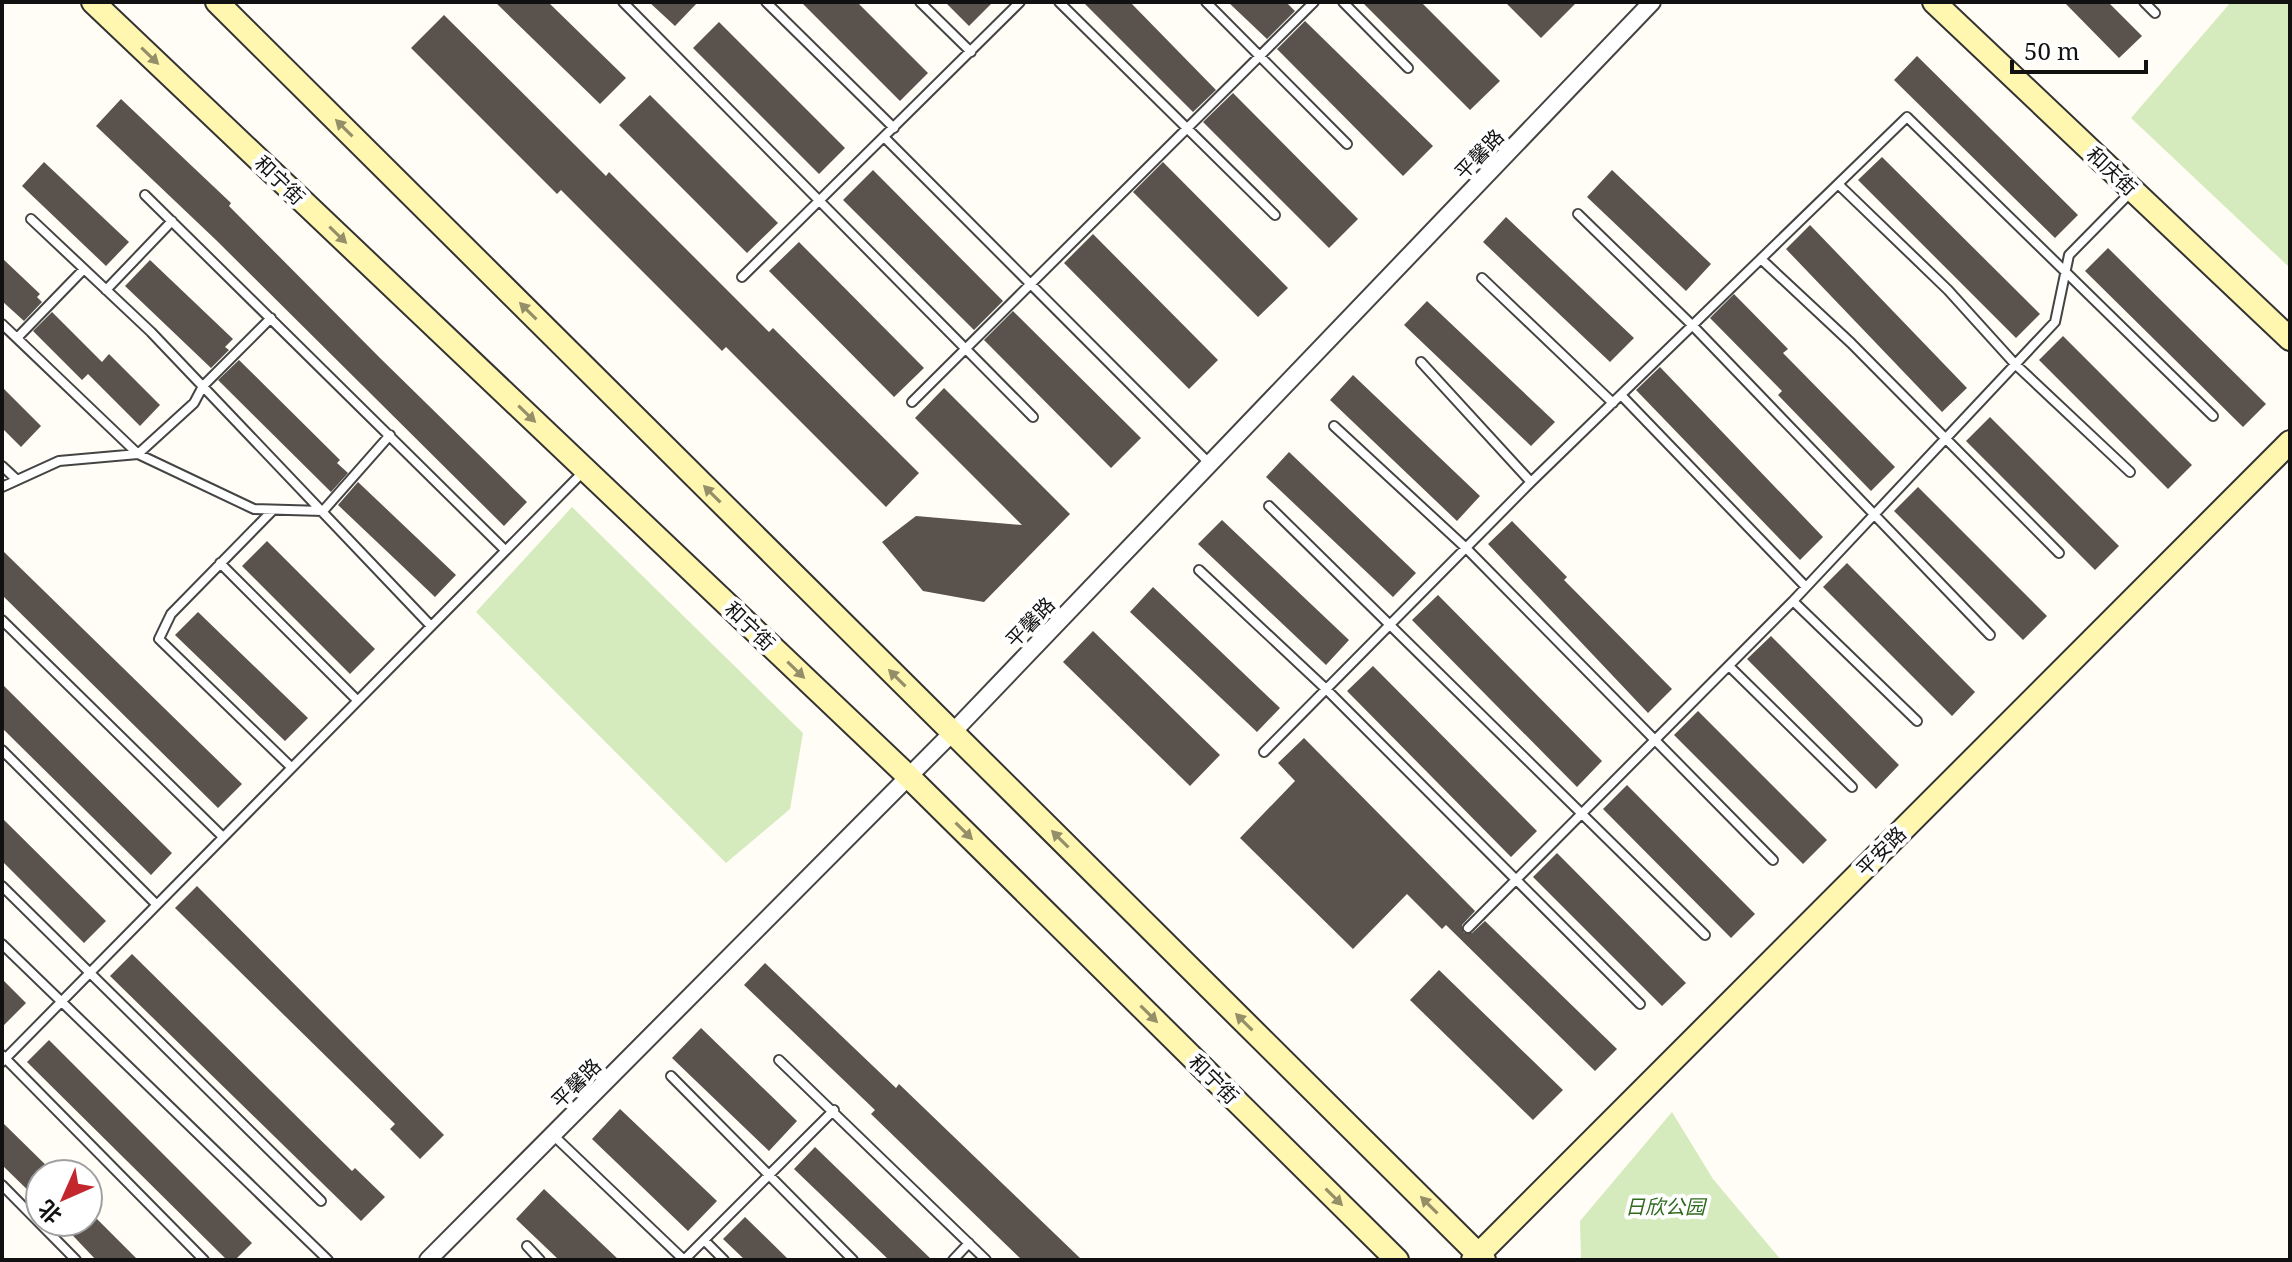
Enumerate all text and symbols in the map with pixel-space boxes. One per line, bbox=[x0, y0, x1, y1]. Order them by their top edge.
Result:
scale bar bbox=[2012, 24, 2146, 74]
text: 50 m bbox=[2024, 34, 2080, 67]
one-way arrow bbox=[140, 46, 159, 64]
one-way arrow bbox=[335, 119, 354, 138]
street label: 平馨路 bbox=[1448, 123, 1510, 185]
street label: 和庆街 bbox=[2081, 141, 2143, 201]
street label: 和宁街 bbox=[249, 149, 311, 211]
one-way arrow bbox=[328, 225, 347, 243]
one-way arrow bbox=[519, 302, 538, 321]
one-way arrow bbox=[517, 404, 536, 422]
one-way arrow bbox=[703, 485, 722, 504]
street label: 平馨路 bbox=[999, 591, 1061, 653]
street label: 和宁街 bbox=[719, 595, 781, 657]
one-way arrow bbox=[787, 661, 806, 679]
one-way arrow bbox=[888, 669, 907, 688]
street label: 平安路 bbox=[1850, 820, 1912, 882]
one-way arrow bbox=[954, 822, 973, 840]
one-way arrow bbox=[1051, 830, 1069, 849]
one-way arrow bbox=[1139, 1004, 1158, 1023]
one-way arrow bbox=[1235, 1013, 1254, 1032]
street label: 和宁街 bbox=[1183, 1048, 1245, 1110]
street label: 平馨路 bbox=[545, 1052, 607, 1114]
north arrow bbox=[24, 1158, 104, 1238]
one-way arrow bbox=[1324, 1187, 1343, 1206]
park label: 日欣公园 bbox=[1625, 1193, 1708, 1220]
text: 北 bbox=[31, 1194, 68, 1231]
one-way arrow bbox=[1420, 1196, 1439, 1215]

